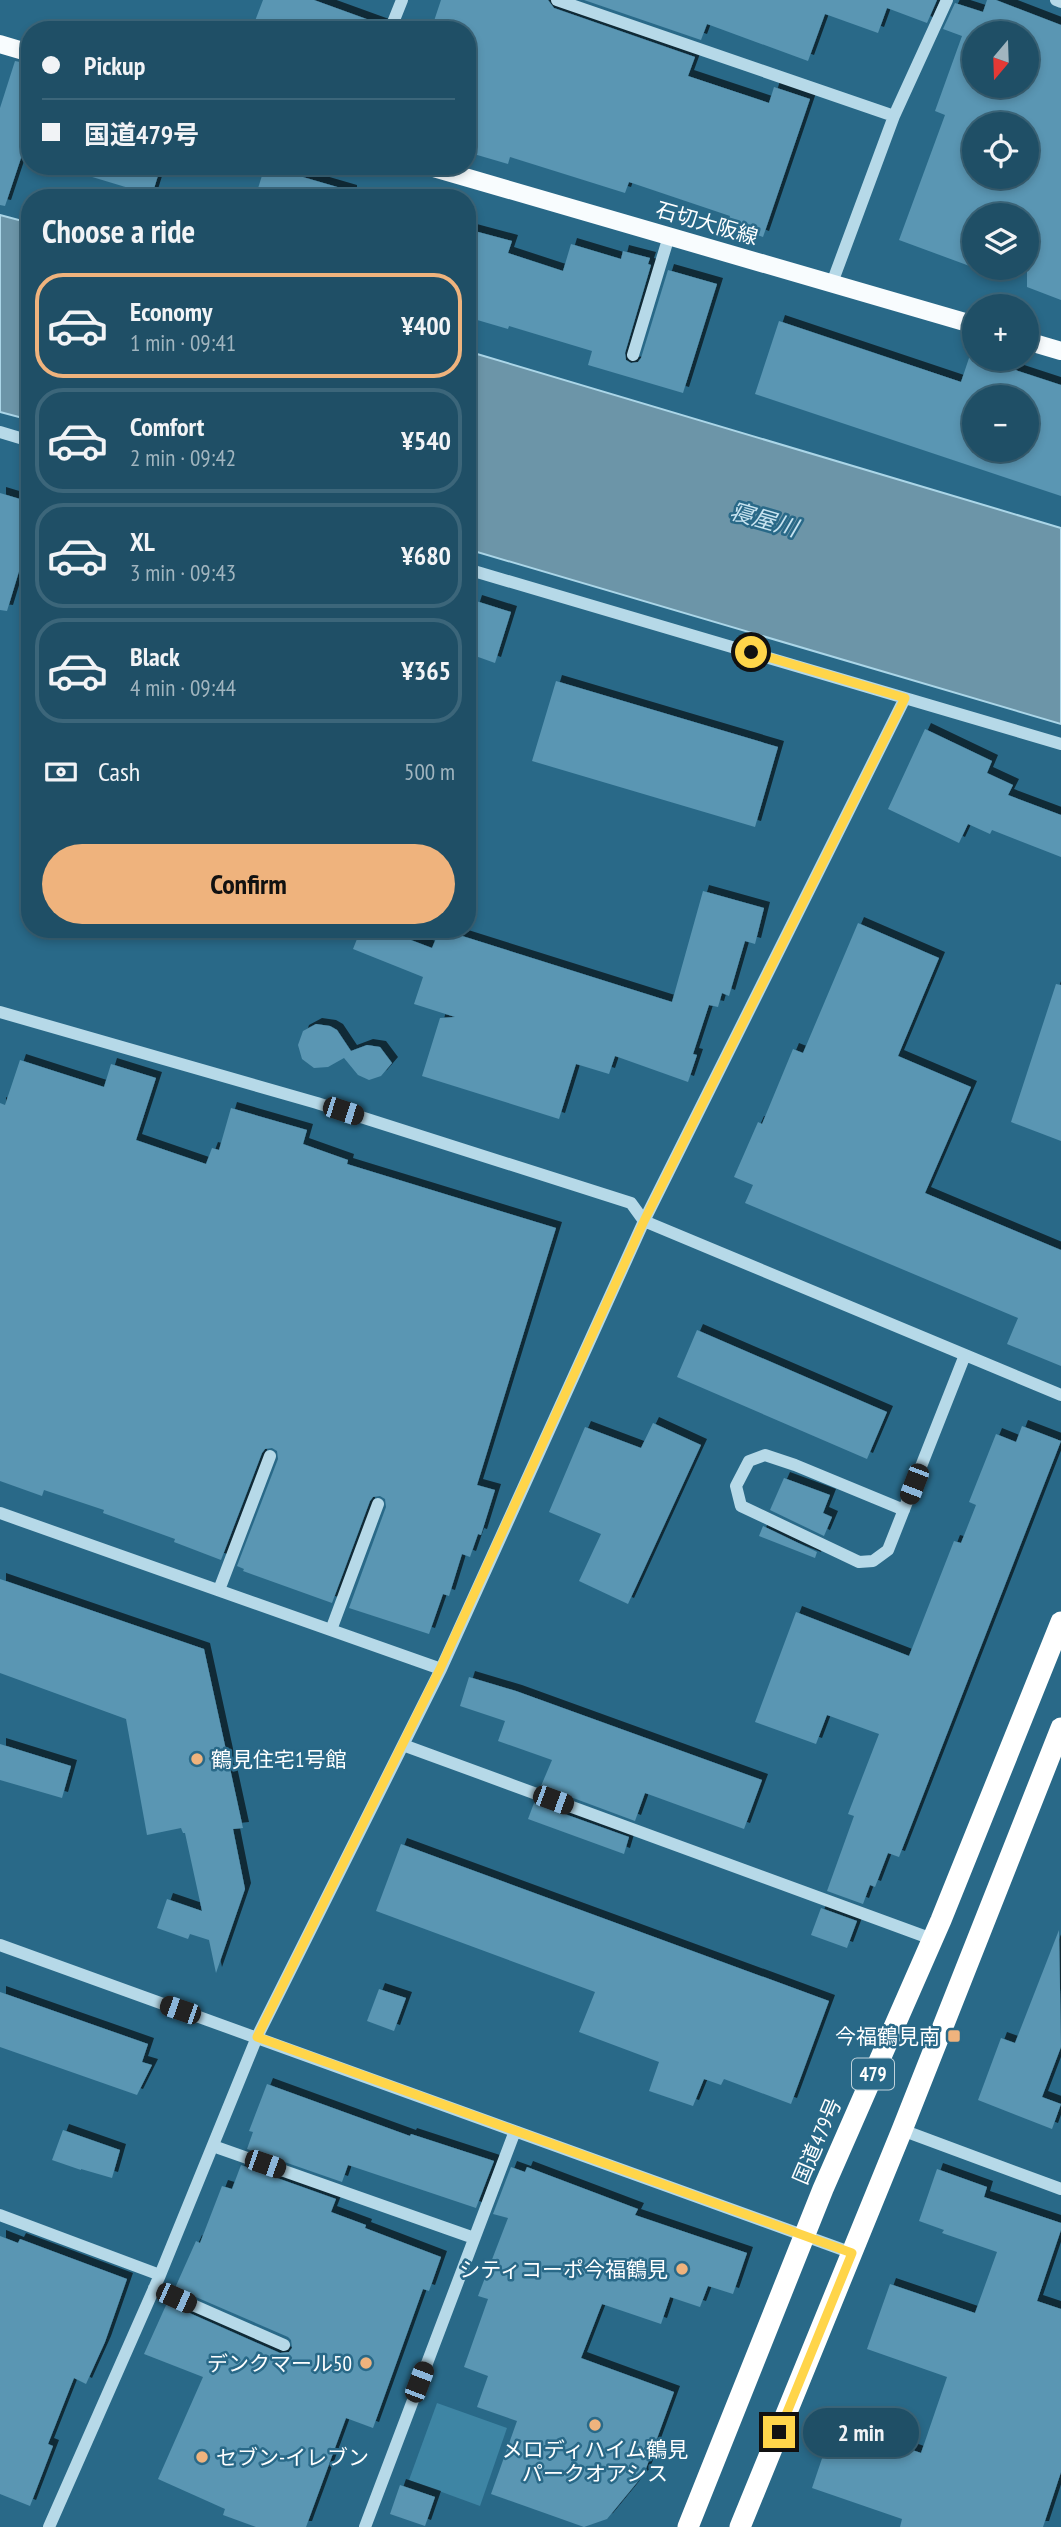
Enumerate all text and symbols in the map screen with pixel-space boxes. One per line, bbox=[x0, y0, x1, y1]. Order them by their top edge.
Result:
north arrow bbox=[962, 21, 1040, 98]
map controls bbox=[962, 21, 1039, 462]
text: Pickup bbox=[84, 49, 145, 82]
button: locate bbox=[962, 112, 1039, 189]
text: 国道479号 bbox=[84, 118, 199, 151]
street label: 石切大阪線 bbox=[653, 196, 761, 250]
button: layers bbox=[962, 203, 1039, 280]
text: Choose a ride bbox=[42, 210, 195, 252]
icon: car bbox=[46, 294, 109, 357]
button: + bbox=[962, 294, 1039, 371]
text: Economy bbox=[130, 295, 212, 328]
text: ¥400 bbox=[401, 309, 451, 342]
text: 1 min · 09:41 bbox=[130, 328, 236, 357]
button: − bbox=[962, 385, 1039, 462]
icon: car bbox=[46, 409, 109, 472]
text: Comfort bbox=[130, 410, 204, 443]
text: ¥540 bbox=[401, 424, 451, 457]
text: 2 min · 09:42 bbox=[130, 443, 236, 472]
water label: 寝屋川 bbox=[727, 496, 804, 543]
icon: car bbox=[46, 524, 109, 587]
text: XL bbox=[130, 525, 155, 558]
text: ¥680 bbox=[401, 539, 451, 572]
text: 3 min · 09:43 bbox=[130, 558, 236, 587]
route start bbox=[735, 636, 767, 668]
icon: car bbox=[46, 639, 109, 702]
text: Black bbox=[130, 640, 180, 673]
text: ¥365 bbox=[401, 654, 451, 687]
text: 4 min · 09:44 bbox=[130, 673, 236, 702]
icon: cash bbox=[42, 753, 80, 791]
text: Cash bbox=[98, 755, 140, 788]
text: 500 m bbox=[404, 757, 455, 786]
button: Confirm bbox=[42, 844, 455, 924]
car bbox=[320, 1095, 367, 1127]
car bbox=[897, 1461, 932, 1507]
place label: 鶴見住宅1号館 bbox=[211, 1746, 346, 1773]
marker: 鶴見住宅1号館 bbox=[189, 1751, 205, 1767]
car bbox=[530, 1783, 577, 1817]
car bbox=[157, 1993, 204, 2027]
place label: 今福鶴見南 bbox=[835, 2023, 940, 2050]
marker: 今福鶴見南 bbox=[946, 2028, 962, 2044]
road number: 479 bbox=[852, 2058, 894, 2090]
street label: 国道479号 bbox=[787, 2094, 847, 2188]
car bbox=[242, 2147, 289, 2181]
place label: シティコーポ今福鶴見 bbox=[459, 2256, 668, 2283]
marker: シティコーポ今福鶴見 bbox=[674, 2261, 690, 2277]
car bbox=[153, 2280, 200, 2316]
place label: デンクマール50 bbox=[207, 2350, 352, 2377]
marker: デンクマール50 bbox=[358, 2355, 374, 2371]
car bbox=[402, 2359, 437, 2405]
callout: 2 min bbox=[804, 2408, 919, 2456]
route end bbox=[763, 2416, 795, 2448]
marker: メロディハイム鶴見 パークオアシス bbox=[587, 2417, 603, 2433]
text: 2 min bbox=[838, 2418, 884, 2447]
place label: メロディハイム鶴見 パークオアシス bbox=[502, 2436, 688, 2487]
place label: セブン-イレブン bbox=[216, 2444, 369, 2471]
marker: セブン-イレブン bbox=[194, 2449, 210, 2465]

